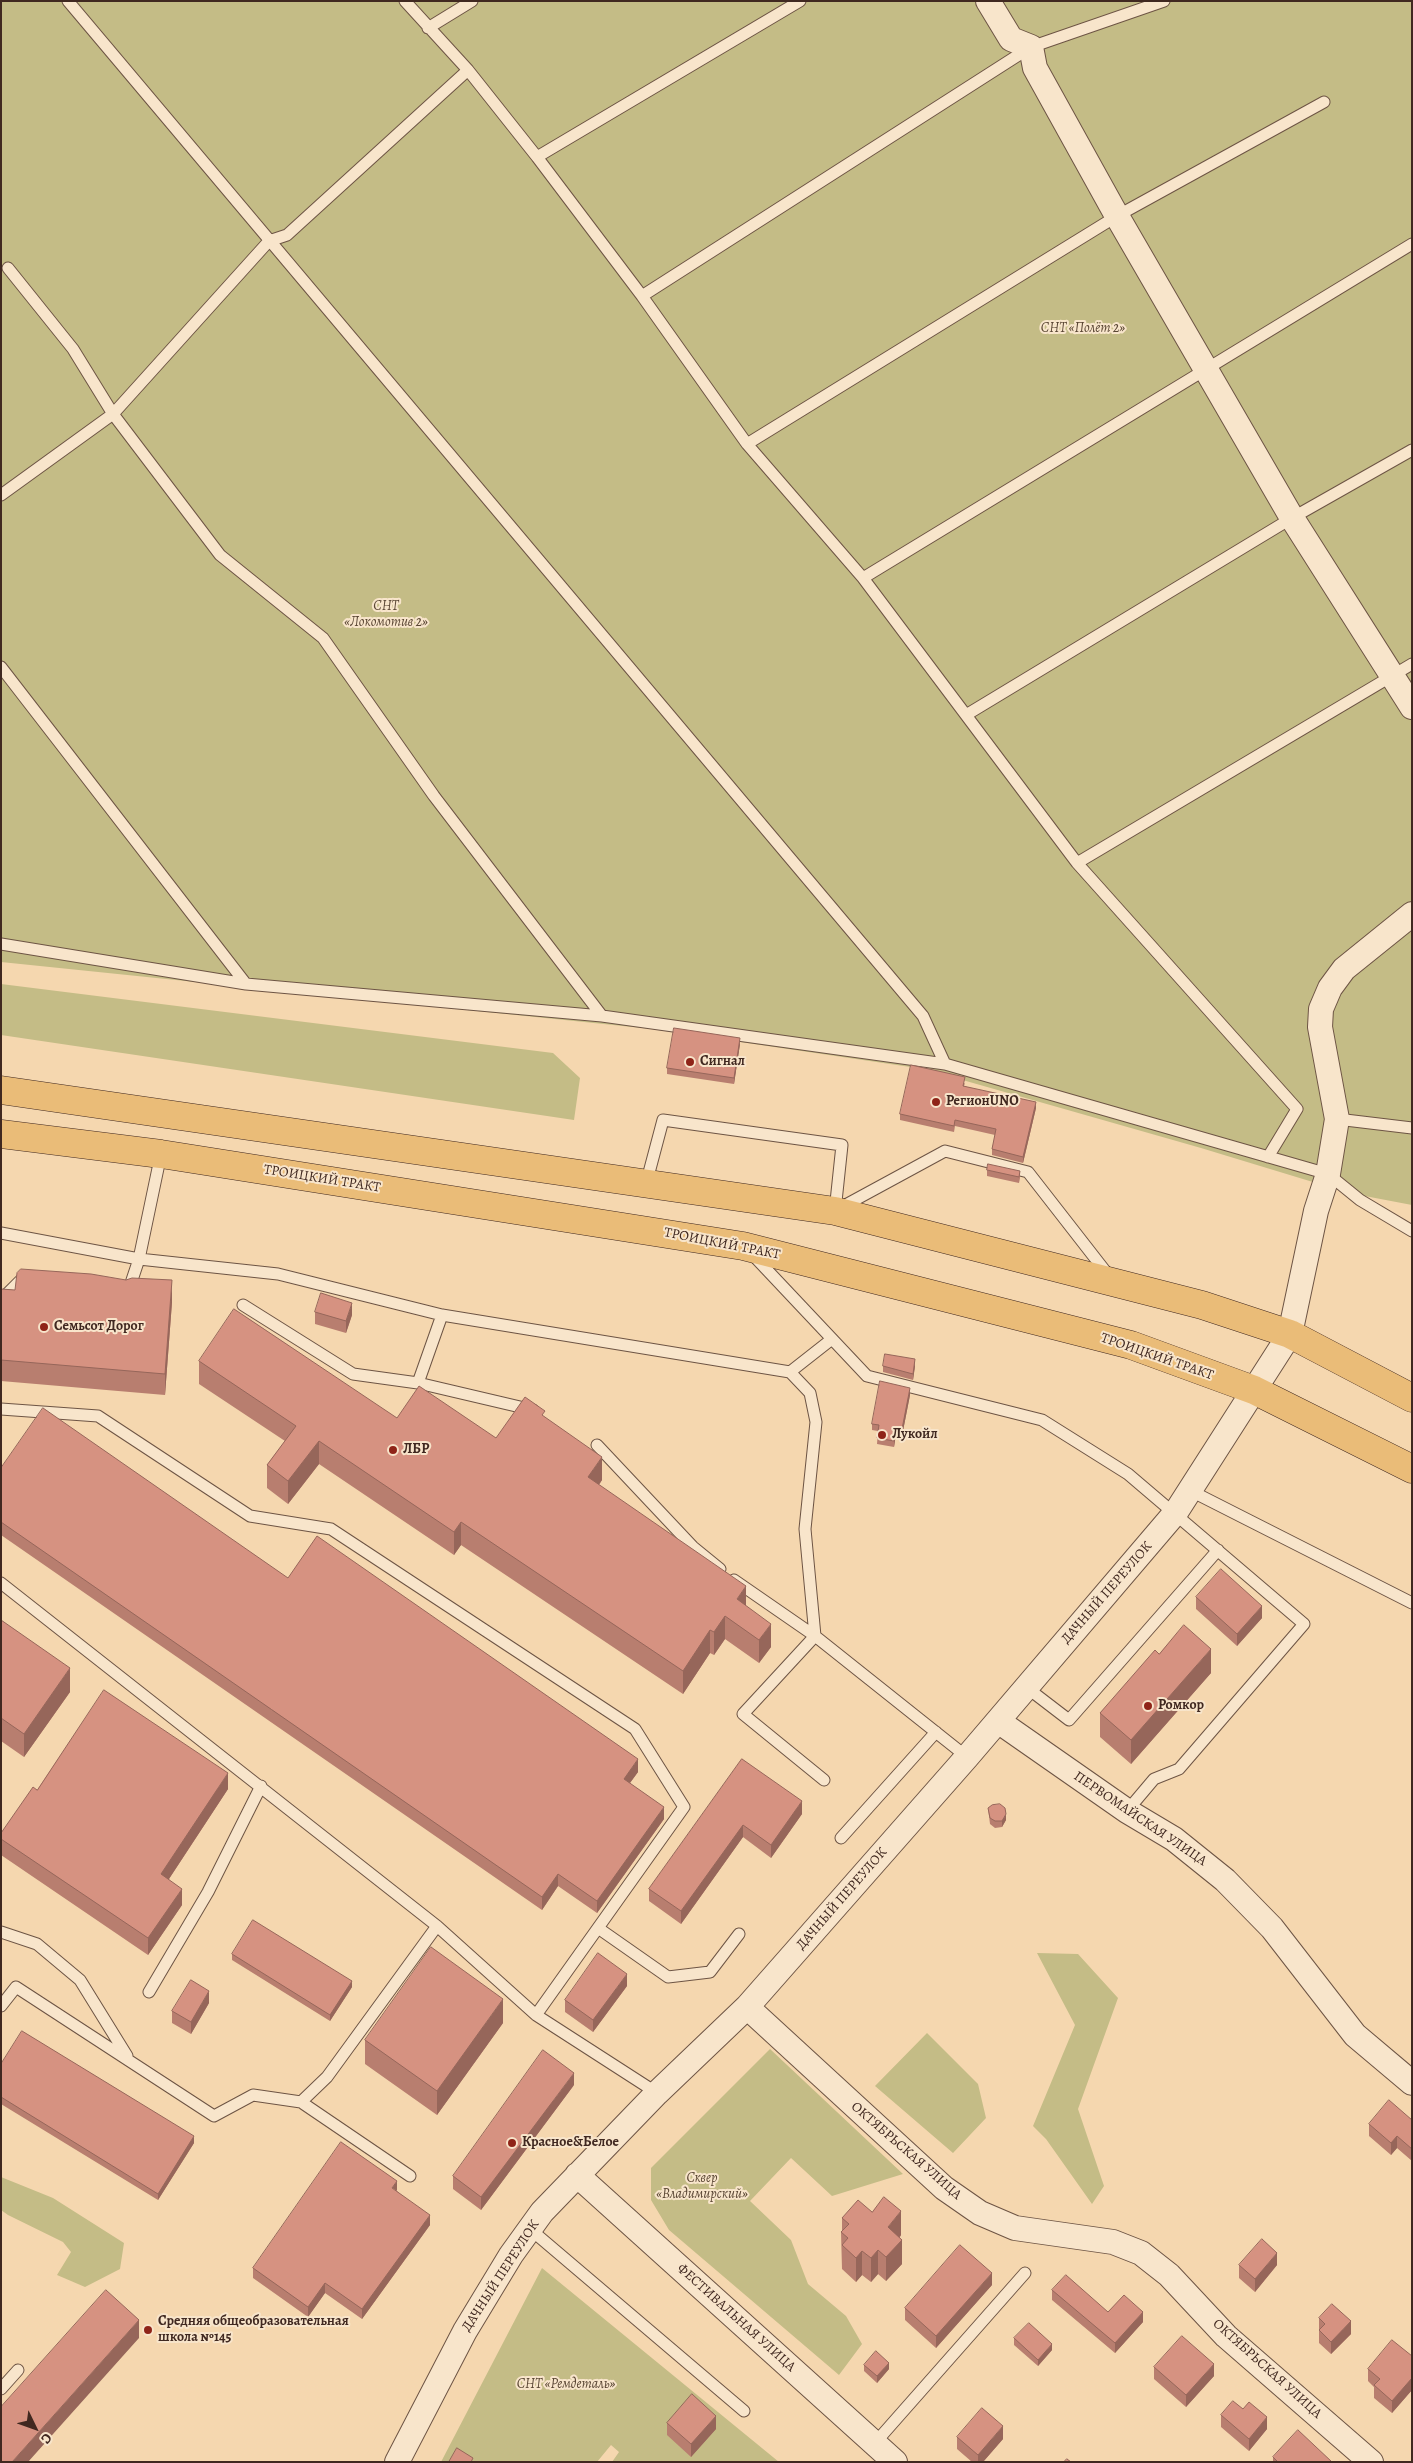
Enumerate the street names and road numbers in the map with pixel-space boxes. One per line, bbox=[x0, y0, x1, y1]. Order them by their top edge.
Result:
street label: ТРОИЦКИЙ ТРАКТ bbox=[262, 1161, 382, 1197]
street label: ТРОИЦКИЙ ТРАКТ bbox=[662, 1224, 782, 1264]
street label: ТРОИЦКИЙ ТРАКТ bbox=[1098, 1330, 1216, 1384]
street label: ДАЧНЫЙ ПЕРЕУЛОК bbox=[1058, 1539, 1156, 1647]
street label: ПЕРВОМАЙСКАЯ УЛИЦА bbox=[1070, 1768, 1210, 1870]
street label: ДАЧНЫЙ ПЕРЕУЛОК bbox=[793, 1845, 891, 1953]
street label: ОКТЯБРЬСКАЯ УЛИЦА bbox=[847, 2098, 965, 2204]
street label: ДАЧНЫЙ ПЕРЕУЛОК bbox=[459, 2217, 543, 2335]
street label: ФЕСТИВАЛЬНАЯ УЛИЦА bbox=[673, 2260, 799, 2376]
street label: ОКТЯБРЬСКАЯ УЛИЦА bbox=[1209, 2316, 1325, 2422]

